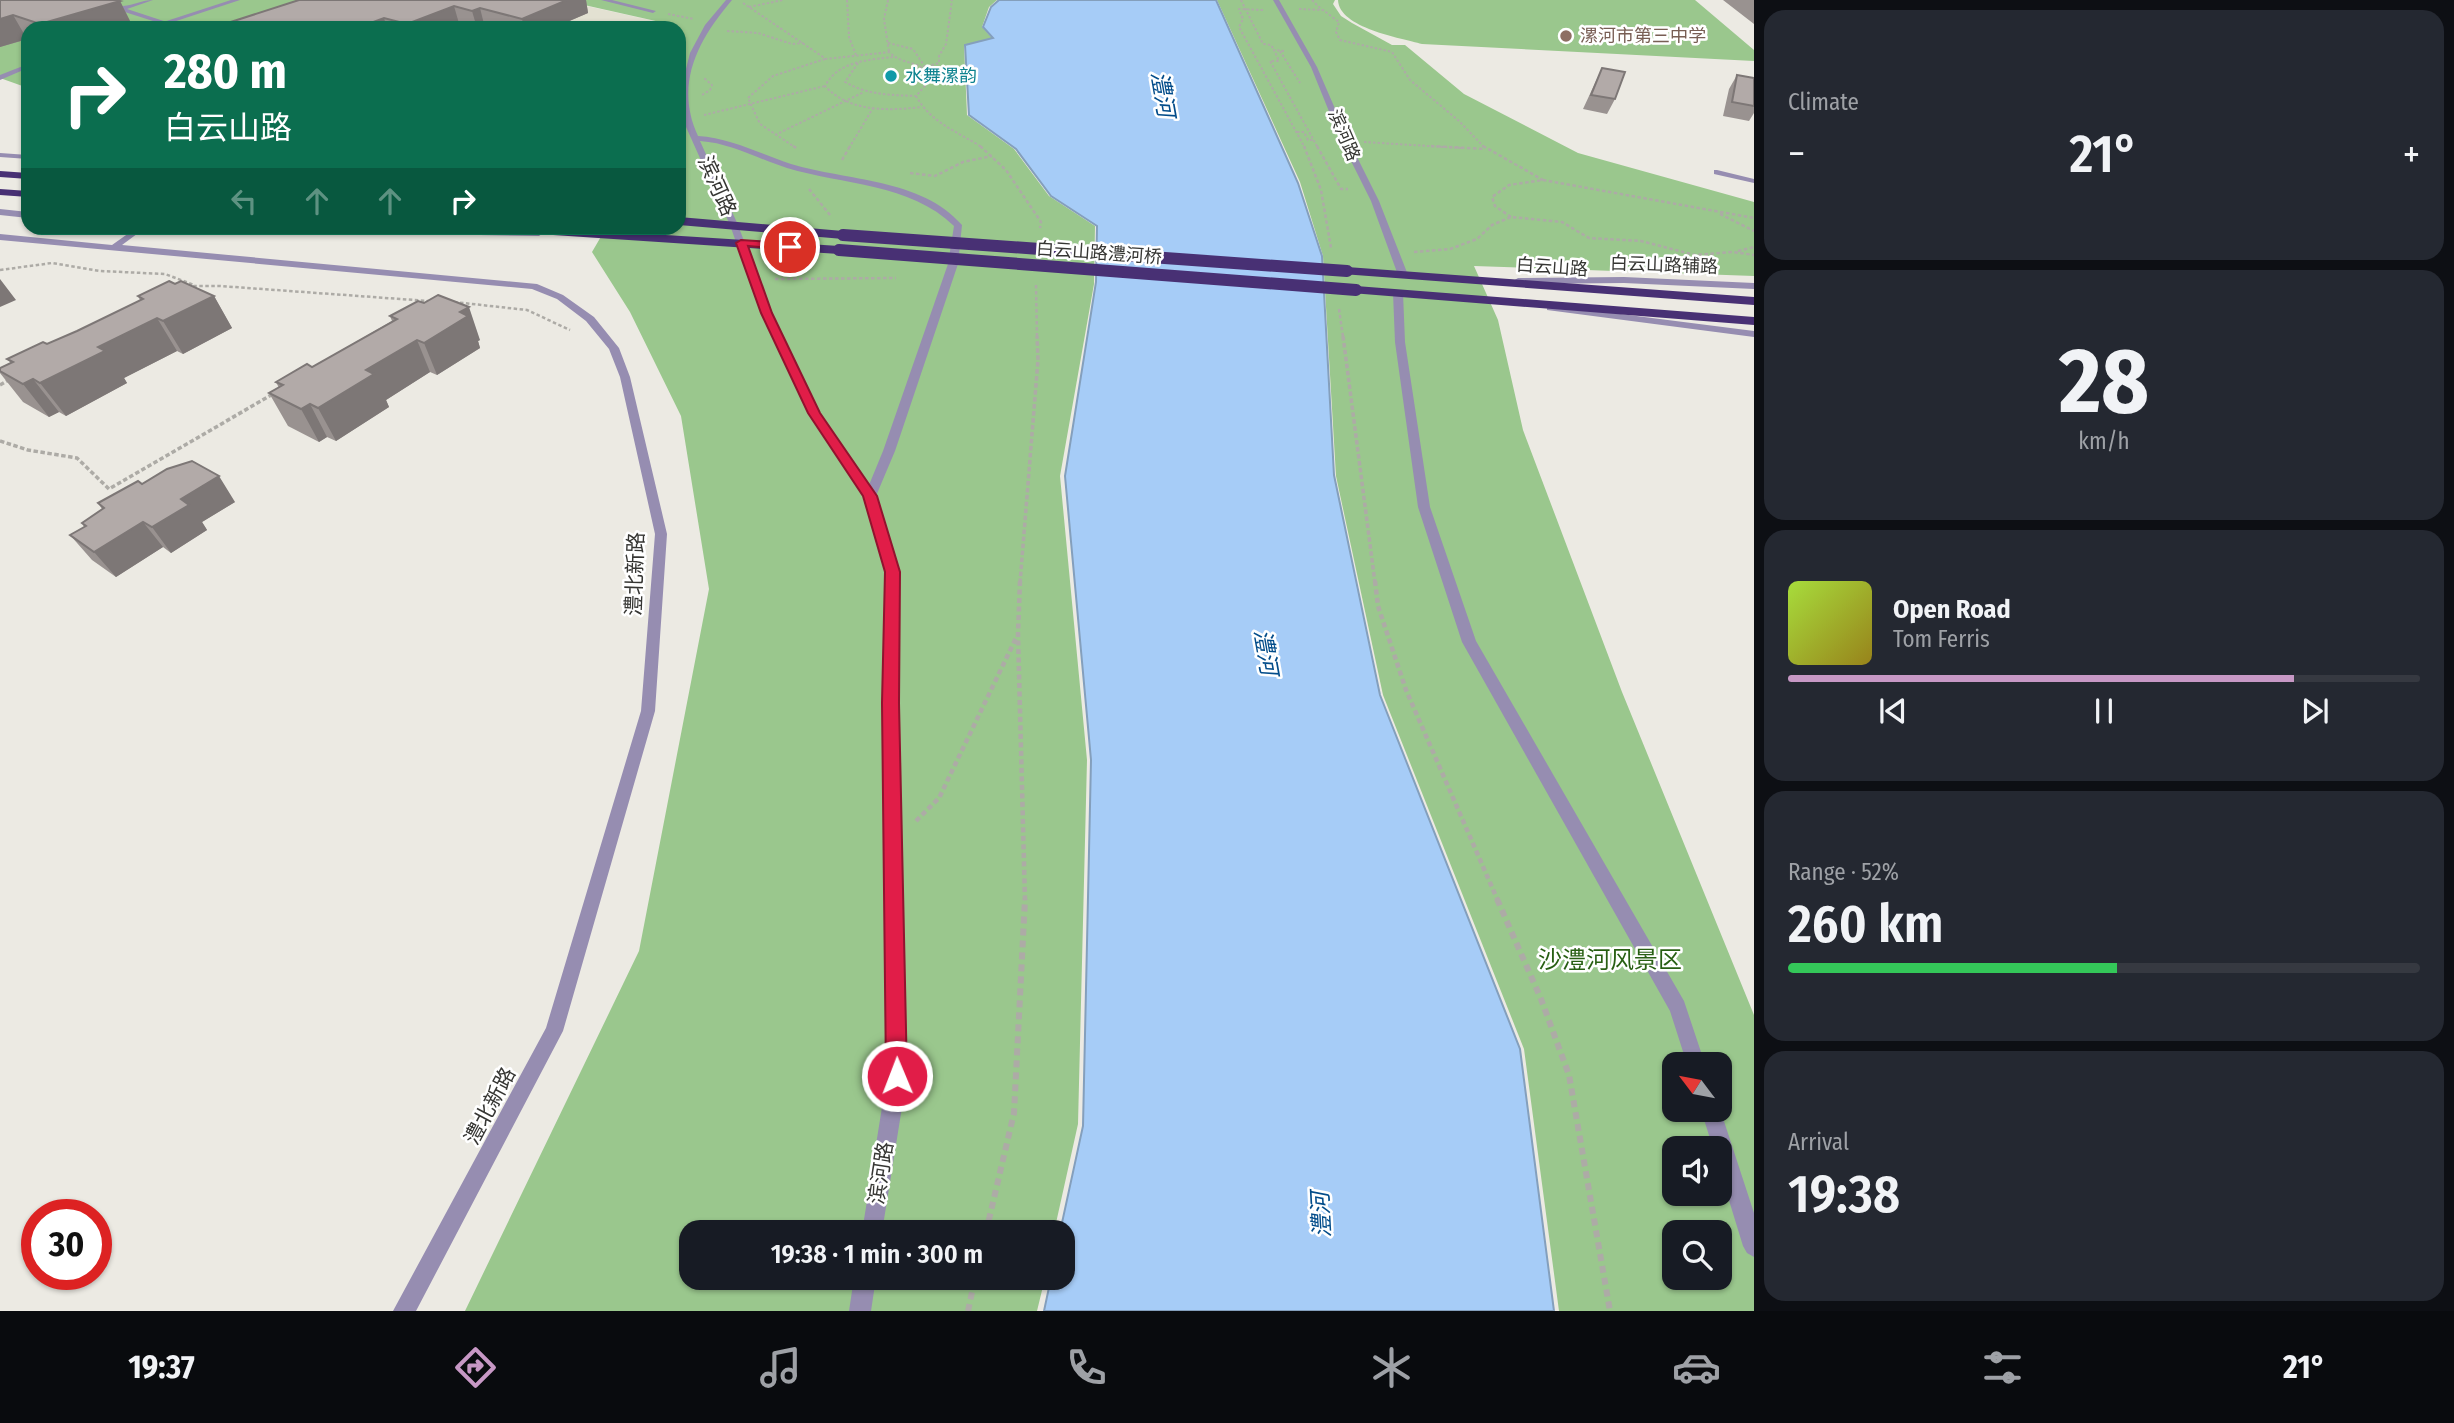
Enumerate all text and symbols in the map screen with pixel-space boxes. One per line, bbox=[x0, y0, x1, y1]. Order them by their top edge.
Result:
place label: 漯河市第三中学 bbox=[1580, 25, 1706, 47]
marker: 漯河市第三中学 bbox=[1558, 28, 1574, 44]
text: 280 m bbox=[164, 42, 287, 101]
icon: right bbox=[49, 49, 140, 140]
place label: 水舞漯韵 bbox=[905, 65, 977, 87]
marker: 水舞漯韵 bbox=[883, 68, 899, 84]
water label: 澧河 bbox=[1145, 69, 1181, 123]
text: Climate bbox=[1788, 88, 1859, 116]
street label: 滨河路 bbox=[1323, 106, 1365, 164]
text: 白云山路 bbox=[164, 109, 292, 147]
text: 21° bbox=[2069, 123, 2138, 186]
text: − bbox=[1788, 131, 1805, 177]
text: + bbox=[2403, 131, 2420, 177]
street label: 滨河路 bbox=[692, 152, 742, 220]
icon: left bbox=[225, 182, 263, 220]
icon: ahead bbox=[298, 182, 336, 220]
icon: ahead bbox=[371, 182, 409, 220]
icon: right bbox=[444, 182, 482, 220]
pin bbox=[760, 217, 820, 277]
icon: arrive bbox=[771, 228, 809, 266]
street label: 白云山路澧河桥 bbox=[1035, 238, 1163, 268]
street label: 白云山路辅路 bbox=[1610, 252, 1718, 278]
street label: 白云山路 bbox=[1515, 254, 1589, 280]
text: 28 bbox=[2059, 327, 2149, 436]
text: km/h bbox=[2078, 427, 2130, 455]
street label: 澧北新路 bbox=[621, 532, 649, 616]
text: Open Road bbox=[1893, 594, 2011, 625]
text: Tom Ferris bbox=[1893, 625, 1990, 653]
water label: 澧河 bbox=[1248, 627, 1284, 681]
icon: previous bbox=[1874, 692, 1912, 730]
icon: pause bbox=[2085, 692, 2123, 730]
icon: next bbox=[2296, 692, 2334, 730]
text: Range · 52% bbox=[1788, 858, 1899, 886]
text: 260 km bbox=[1788, 893, 1944, 956]
park label: 沙澧河风景区 bbox=[1538, 946, 1682, 974]
position arrow bbox=[860, 1039, 934, 1113]
north arrow bbox=[1662, 1052, 1732, 1122]
map controls bbox=[1662, 1052, 1732, 1290]
street label: 澧北新路 bbox=[459, 1063, 521, 1149]
text: Arrival bbox=[1788, 1128, 1849, 1156]
button: sound bbox=[1662, 1136, 1732, 1206]
street label: 滨河路 bbox=[863, 1140, 899, 1206]
text: 19:38 bbox=[1788, 1163, 1900, 1226]
water label: 澧河 bbox=[1306, 1187, 1336, 1239]
speed limit sign: 30 bbox=[21, 1199, 112, 1290]
button: search bbox=[1662, 1220, 1732, 1290]
text: 19:38 · 1 min · 300 m bbox=[771, 1239, 983, 1270]
icon: directions bbox=[451, 1343, 500, 1392]
icon: music bbox=[756, 1343, 805, 1392]
icon: phone bbox=[1062, 1343, 1111, 1392]
icon: climate bbox=[1367, 1343, 1416, 1392]
icon: car bbox=[1672, 1343, 1721, 1392]
icon: filters bbox=[1978, 1343, 2027, 1392]
text: 19:37 bbox=[128, 1348, 195, 1386]
text: 21° bbox=[2283, 1348, 2326, 1386]

